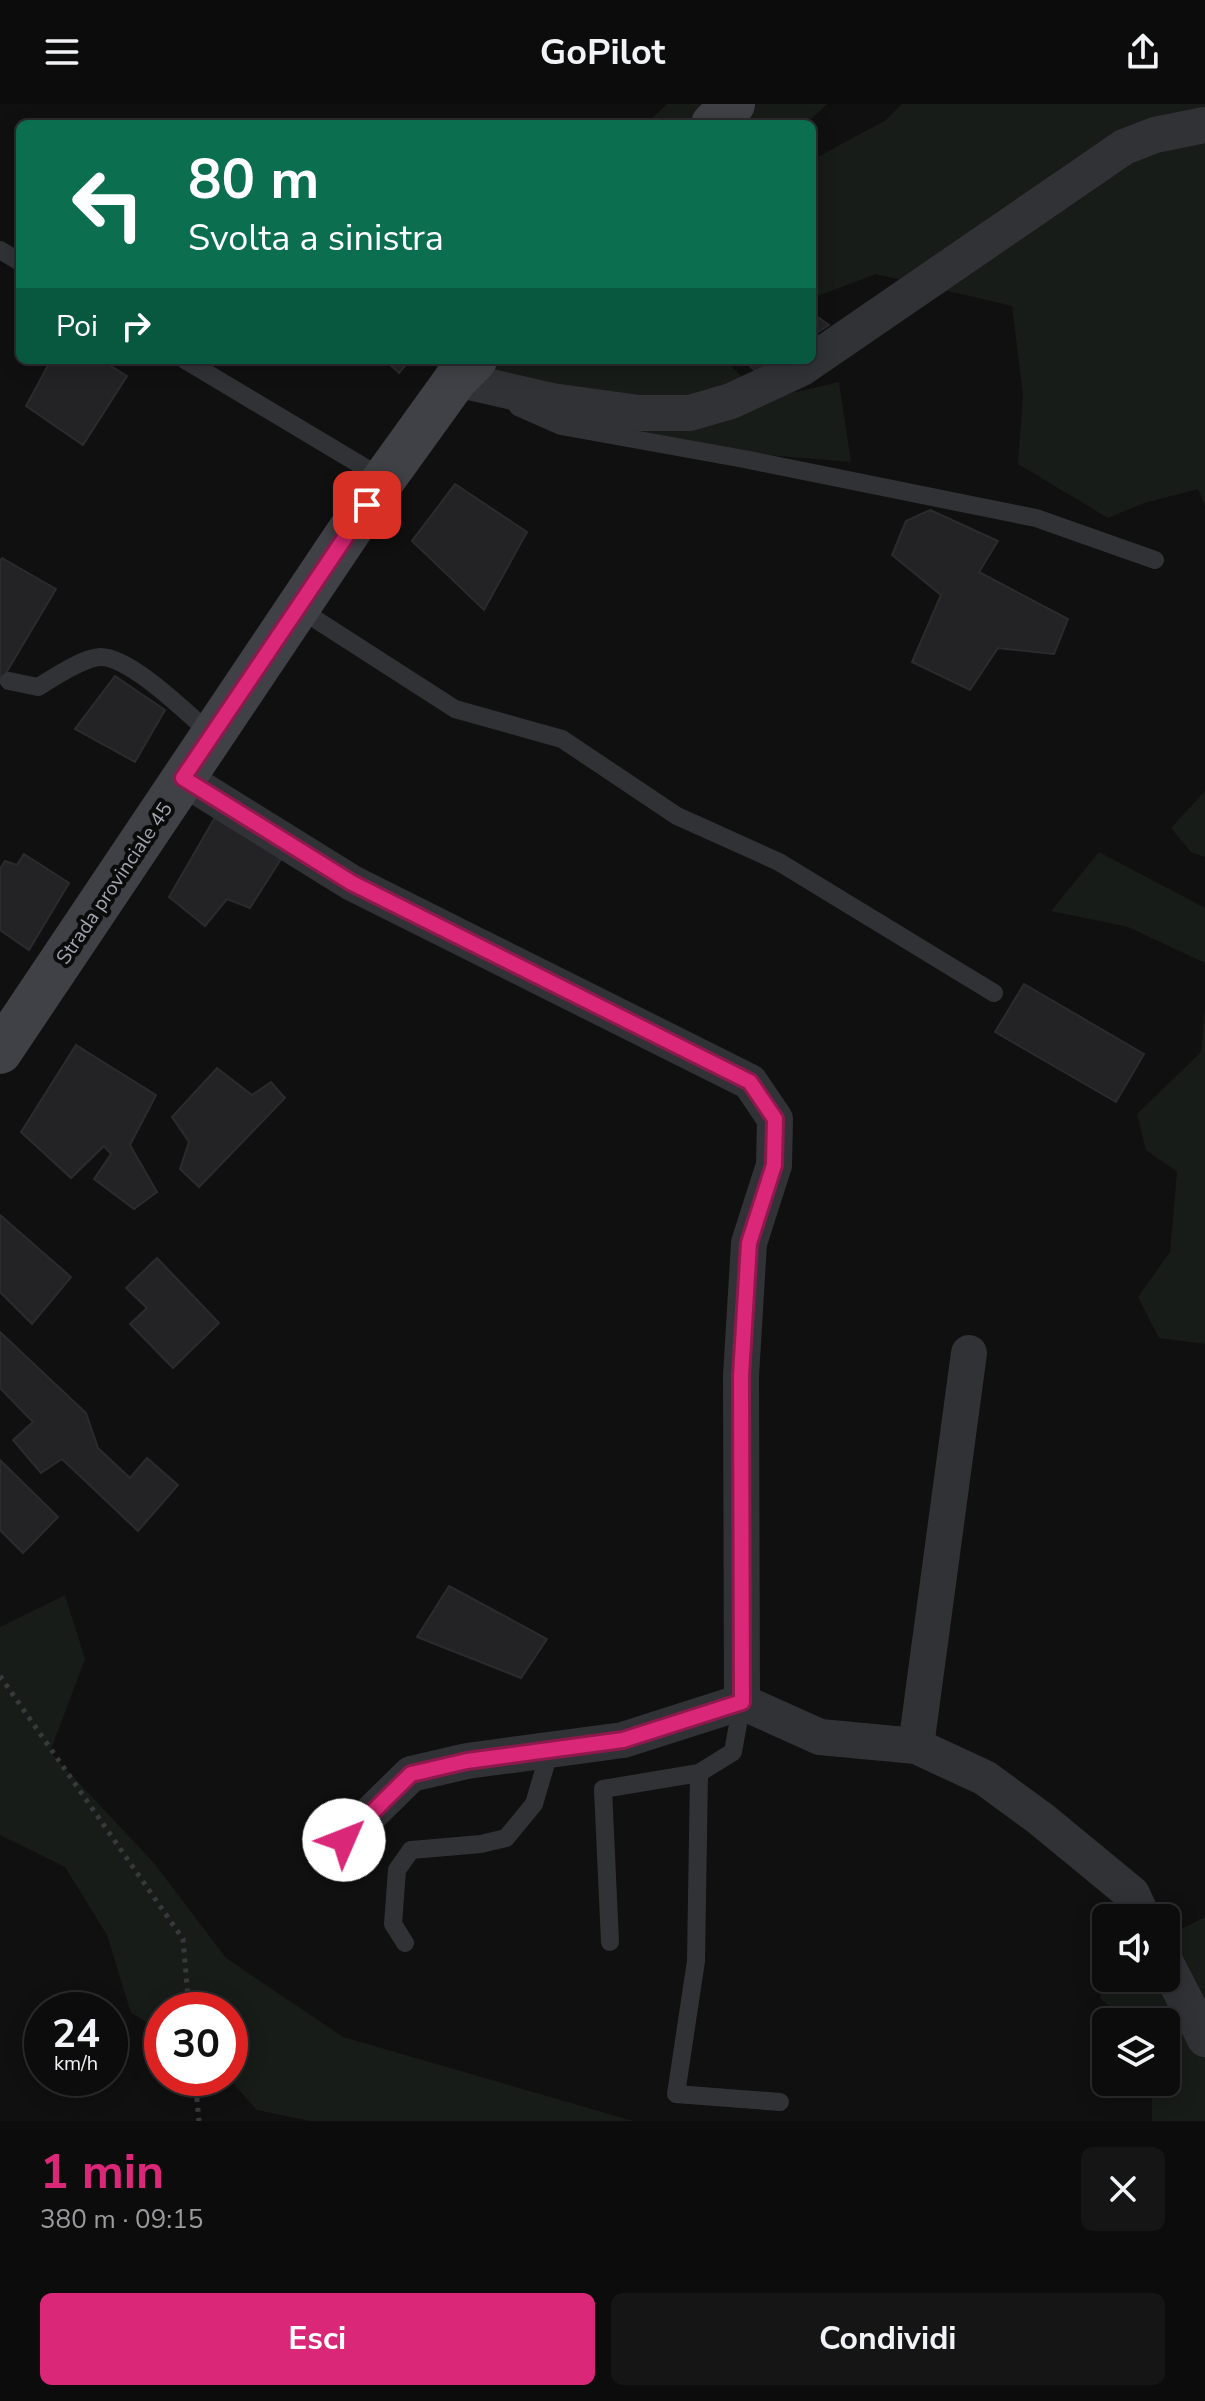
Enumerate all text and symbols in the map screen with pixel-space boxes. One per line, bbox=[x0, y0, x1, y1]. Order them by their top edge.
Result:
text: GoPilot bbox=[540, 28, 665, 77]
icon: menu bbox=[40, 30, 84, 74]
icon: share bbox=[1121, 30, 1165, 74]
text: 80 m bbox=[188, 141, 319, 218]
icon: left bbox=[56, 152, 160, 256]
text: Svolta a sinistra bbox=[188, 214, 444, 263]
icon: right bbox=[114, 304, 158, 348]
text: Poi bbox=[56, 306, 98, 347]
pin bbox=[333, 471, 401, 539]
icon: arrive bbox=[345, 483, 389, 527]
street label: Strada provinciale 45 bbox=[50, 797, 179, 970]
position arrow bbox=[302, 1798, 386, 1882]
map controls bbox=[1092, 1904, 1180, 2096]
button: sound bbox=[1092, 1904, 1180, 1992]
speed limit sign: 30 bbox=[144, 1992, 248, 2096]
text: 24 bbox=[52, 2007, 100, 2061]
button: layers bbox=[1092, 2008, 1180, 2096]
text: km/h bbox=[54, 2050, 98, 2077]
text: 1 min bbox=[40, 2139, 164, 2205]
button: close bbox=[1081, 2147, 1165, 2231]
text: 380 m · 09:15 bbox=[40, 2202, 203, 2237]
button: Esci bbox=[40, 2293, 595, 2385]
button: Condividi bbox=[611, 2293, 1165, 2385]

